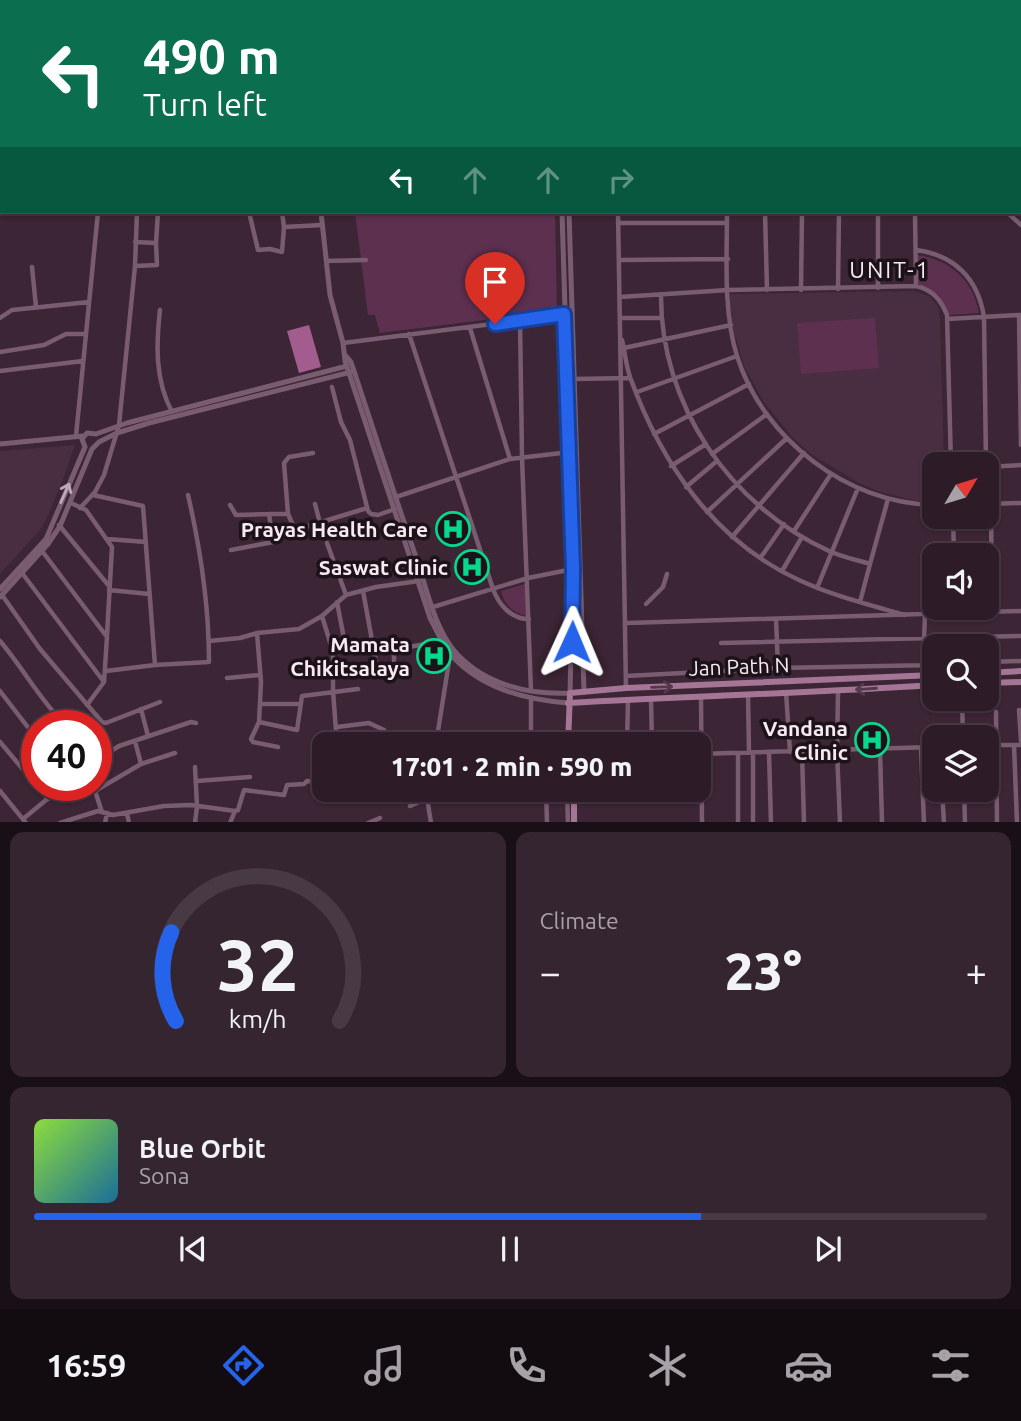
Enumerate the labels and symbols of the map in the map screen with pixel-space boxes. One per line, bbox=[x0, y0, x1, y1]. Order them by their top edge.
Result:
pin bbox=[465, 252, 525, 324]
district label: UNIT-1 bbox=[849, 257, 931, 282]
north arrow bbox=[922, 452, 999, 528]
one-way arrow bbox=[59, 483, 72, 505]
hospital icon: Prayas Health Care bbox=[434, 510, 472, 548]
place label: Prayas Health Care bbox=[241, 517, 428, 541]
hospital icon: Saswat Clinic bbox=[453, 548, 491, 586]
place label: Saswat Clinic bbox=[319, 555, 448, 579]
position arrow bbox=[535, 605, 609, 679]
place label: Mamata Chikitsalaya bbox=[290, 632, 410, 680]
hospital icon: Mamata Chikitsalaya bbox=[415, 637, 453, 675]
street label: Jan Path N bbox=[688, 652, 790, 680]
one-way arrow bbox=[651, 680, 674, 693]
one-way arrow bbox=[856, 683, 878, 696]
speed limit sign: 40 bbox=[21, 710, 112, 801]
place label: Vandana Clinic bbox=[763, 716, 848, 764]
hospital icon: Vandana Clinic bbox=[853, 721, 891, 759]

